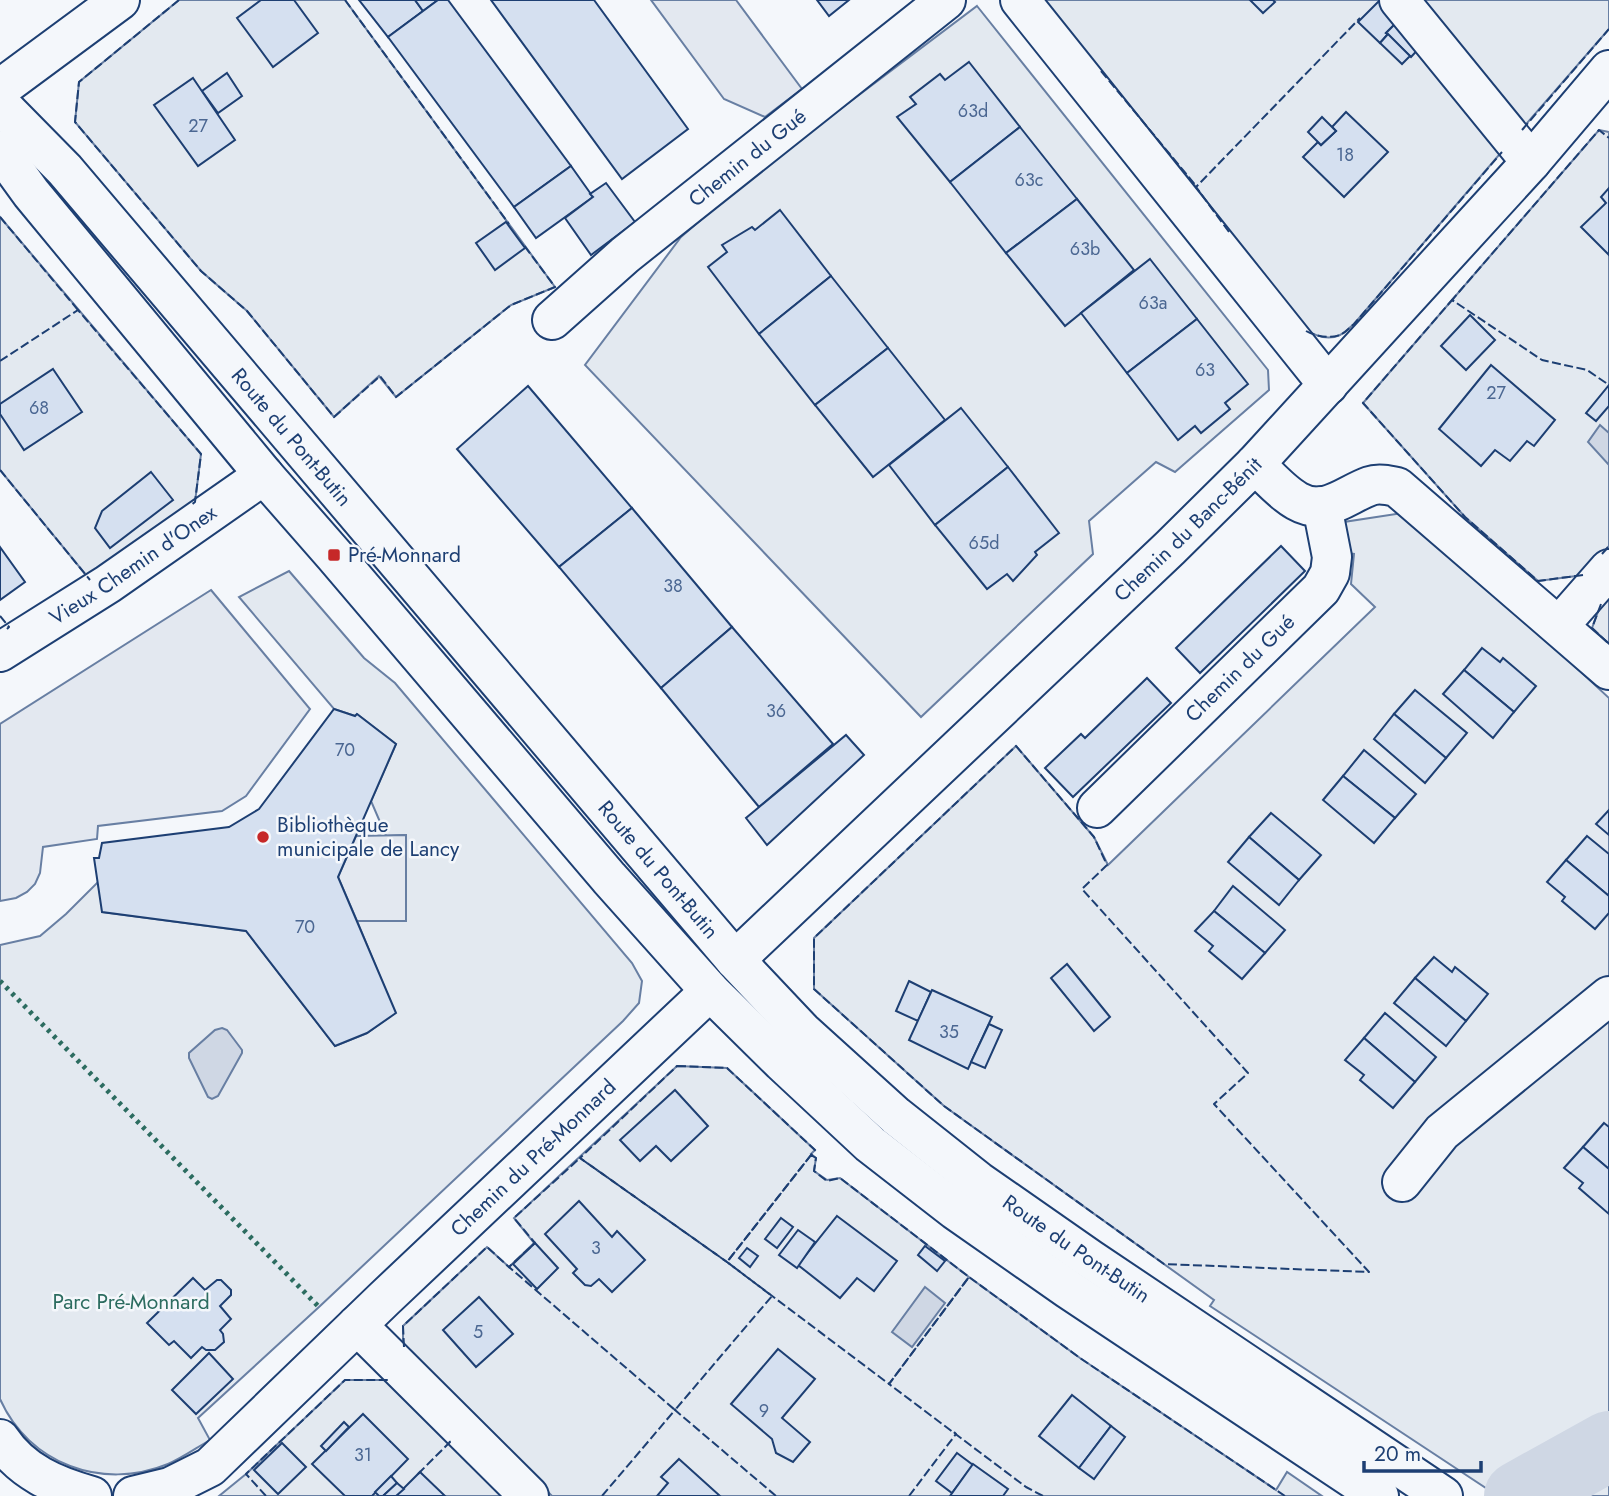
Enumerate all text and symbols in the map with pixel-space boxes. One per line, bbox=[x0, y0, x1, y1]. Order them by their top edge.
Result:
house number: 63d bbox=[958, 98, 988, 124]
street label: Chemin du Gué bbox=[682, 102, 813, 214]
house number: 27 bbox=[188, 113, 208, 139]
house number: 18 bbox=[1336, 142, 1354, 168]
house number: 63c bbox=[1015, 167, 1043, 193]
house number: 63b bbox=[1070, 236, 1100, 262]
house number: 63a bbox=[1139, 290, 1167, 316]
house number: 63 bbox=[1195, 357, 1215, 383]
street label: Route du Pont-Butin bbox=[224, 362, 359, 513]
house number: 27 bbox=[1486, 380, 1506, 406]
house number: 68 bbox=[29, 395, 49, 421]
street label: Chemin du Banc-Bénit bbox=[1107, 451, 1269, 609]
street label: Vieux Chemin d'Onex bbox=[44, 497, 223, 632]
house number: 65d bbox=[969, 530, 999, 556]
place label: Pré-Monnard bbox=[348, 540, 461, 570]
marker: Pré-Monnard bbox=[326, 547, 342, 563]
house number: 38 bbox=[663, 573, 683, 599]
street label: Chemin du Gué bbox=[1178, 607, 1302, 729]
house number: 36 bbox=[766, 698, 786, 724]
house number: 70 bbox=[335, 737, 355, 763]
street label: Route du Pont-Butin bbox=[591, 794, 726, 945]
place label: Bibliothèque municipale de Lancy bbox=[277, 810, 460, 864]
marker: Bibliothèque municipale de Lancy bbox=[255, 829, 271, 845]
house number: 70 bbox=[295, 914, 315, 940]
house number: 35 bbox=[939, 1019, 959, 1045]
street label: Chemin du Pré-Monnard bbox=[444, 1072, 623, 1244]
street label: Route du Pont-Butin bbox=[997, 1188, 1156, 1310]
house number: 3 bbox=[591, 1235, 601, 1261]
park label: Parc Pré-Monnard bbox=[52, 1287, 210, 1317]
house number: 5 bbox=[473, 1319, 483, 1345]
house number: 9 bbox=[759, 1398, 769, 1424]
scale bar bbox=[1364, 1430, 1481, 1474]
text: 20 m bbox=[1374, 1439, 1421, 1469]
house number: 31 bbox=[354, 1442, 372, 1468]

